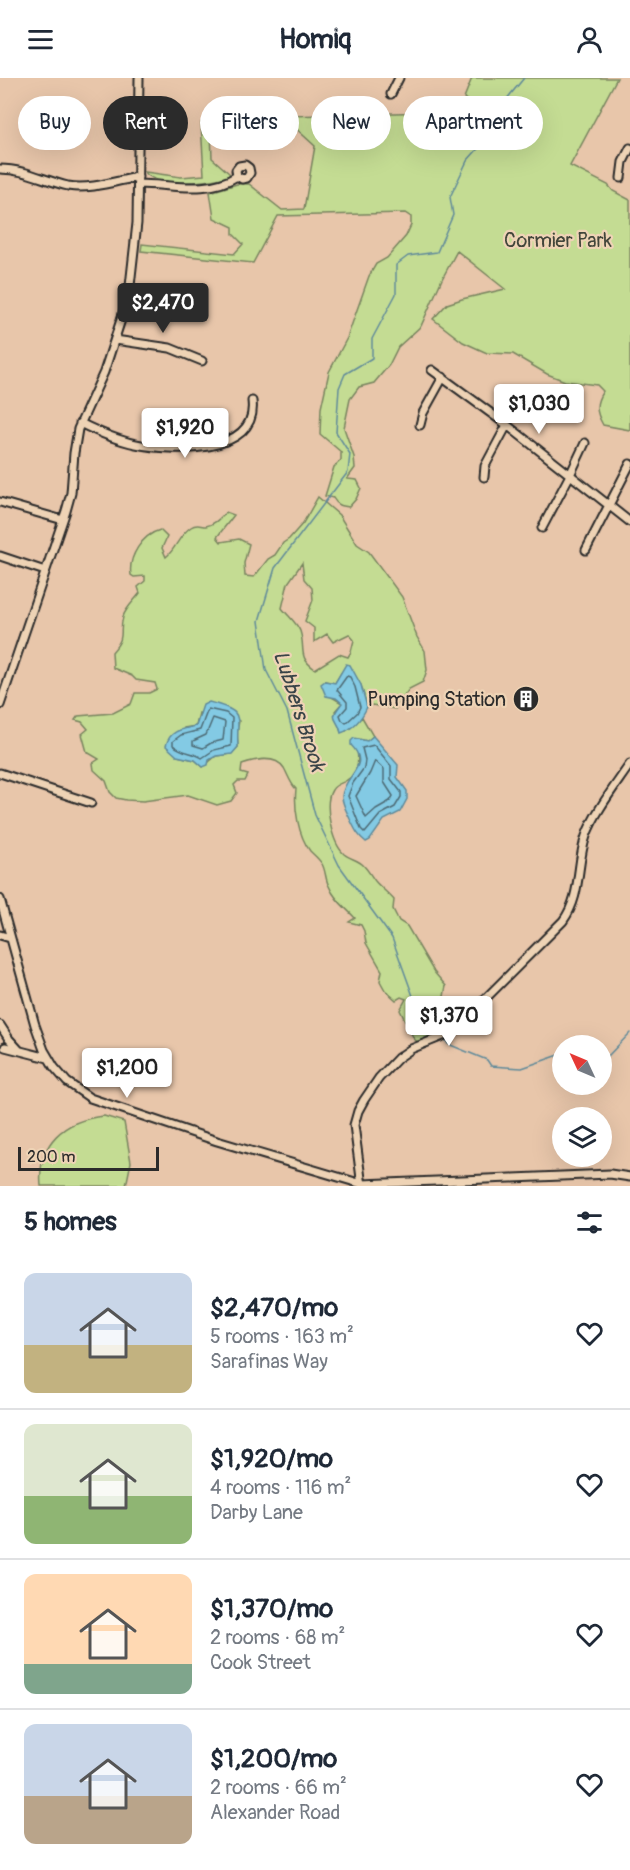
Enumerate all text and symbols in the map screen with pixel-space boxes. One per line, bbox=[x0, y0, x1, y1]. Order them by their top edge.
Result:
icon: menu bbox=[24, 23, 57, 56]
text: Homiq bbox=[279, 23, 351, 56]
icon: person bbox=[573, 23, 606, 56]
chip: Buy bbox=[18, 96, 91, 150]
chip: Rent bbox=[103, 96, 188, 150]
chip: Filters bbox=[200, 96, 299, 150]
chip: New bbox=[311, 96, 391, 150]
chip: Apartment bbox=[403, 96, 543, 150]
park label: Cormier Park bbox=[504, 228, 613, 253]
pin: $2,470 bbox=[114, 283, 212, 334]
text: $2,470 bbox=[132, 290, 194, 315]
pin: $1,030 bbox=[490, 384, 588, 435]
text: $1,030 bbox=[508, 391, 570, 416]
pin: $1,920 bbox=[136, 408, 234, 459]
text: $1,920 bbox=[156, 415, 214, 440]
water label: Lubbers Brook bbox=[267, 647, 332, 777]
building icon: Pumping Station bbox=[511, 684, 541, 714]
place label: Pumping Station bbox=[367, 687, 506, 712]
pin: $1,370 bbox=[400, 996, 498, 1047]
text: $1,370 bbox=[419, 1003, 479, 1028]
north arrow bbox=[552, 1035, 612, 1095]
map controls bbox=[552, 1035, 612, 1167]
pin: $1,200 bbox=[78, 1048, 176, 1099]
text: $1,200 bbox=[96, 1055, 158, 1080]
button: layers bbox=[552, 1107, 612, 1167]
scale bar bbox=[18, 1144, 159, 1172]
text: 200 m bbox=[27, 1147, 75, 1167]
text: 5 homes bbox=[24, 1206, 117, 1238]
icon: filters bbox=[573, 1206, 606, 1239]
text: $2,470/mo bbox=[210, 1292, 338, 1324]
icon: home bbox=[72, 1297, 144, 1369]
icon: heart bbox=[573, 1317, 606, 1350]
text: 5 rooms · 163 m² bbox=[210, 1324, 354, 1349]
text: Sarafinas Way bbox=[210, 1349, 328, 1374]
text: $1,920/mo bbox=[210, 1443, 333, 1475]
icon: home bbox=[72, 1448, 144, 1520]
icon: heart bbox=[573, 1468, 606, 1501]
text: 4 rooms · 116 m² bbox=[210, 1475, 351, 1500]
text: Darby Lane bbox=[210, 1500, 303, 1525]
text: $1,370/mo bbox=[210, 1593, 333, 1625]
icon: home bbox=[72, 1598, 144, 1670]
icon: heart bbox=[573, 1618, 606, 1651]
text: 2 rooms · 68 m² bbox=[210, 1625, 345, 1650]
text: Cook Street bbox=[210, 1650, 311, 1675]
text: $1,200/mo bbox=[210, 1743, 337, 1775]
icon: home bbox=[72, 1748, 144, 1820]
icon: heart bbox=[573, 1768, 606, 1801]
text: 2 rooms · 66 m² bbox=[210, 1775, 347, 1800]
text: Alexander Road bbox=[210, 1800, 340, 1825]

